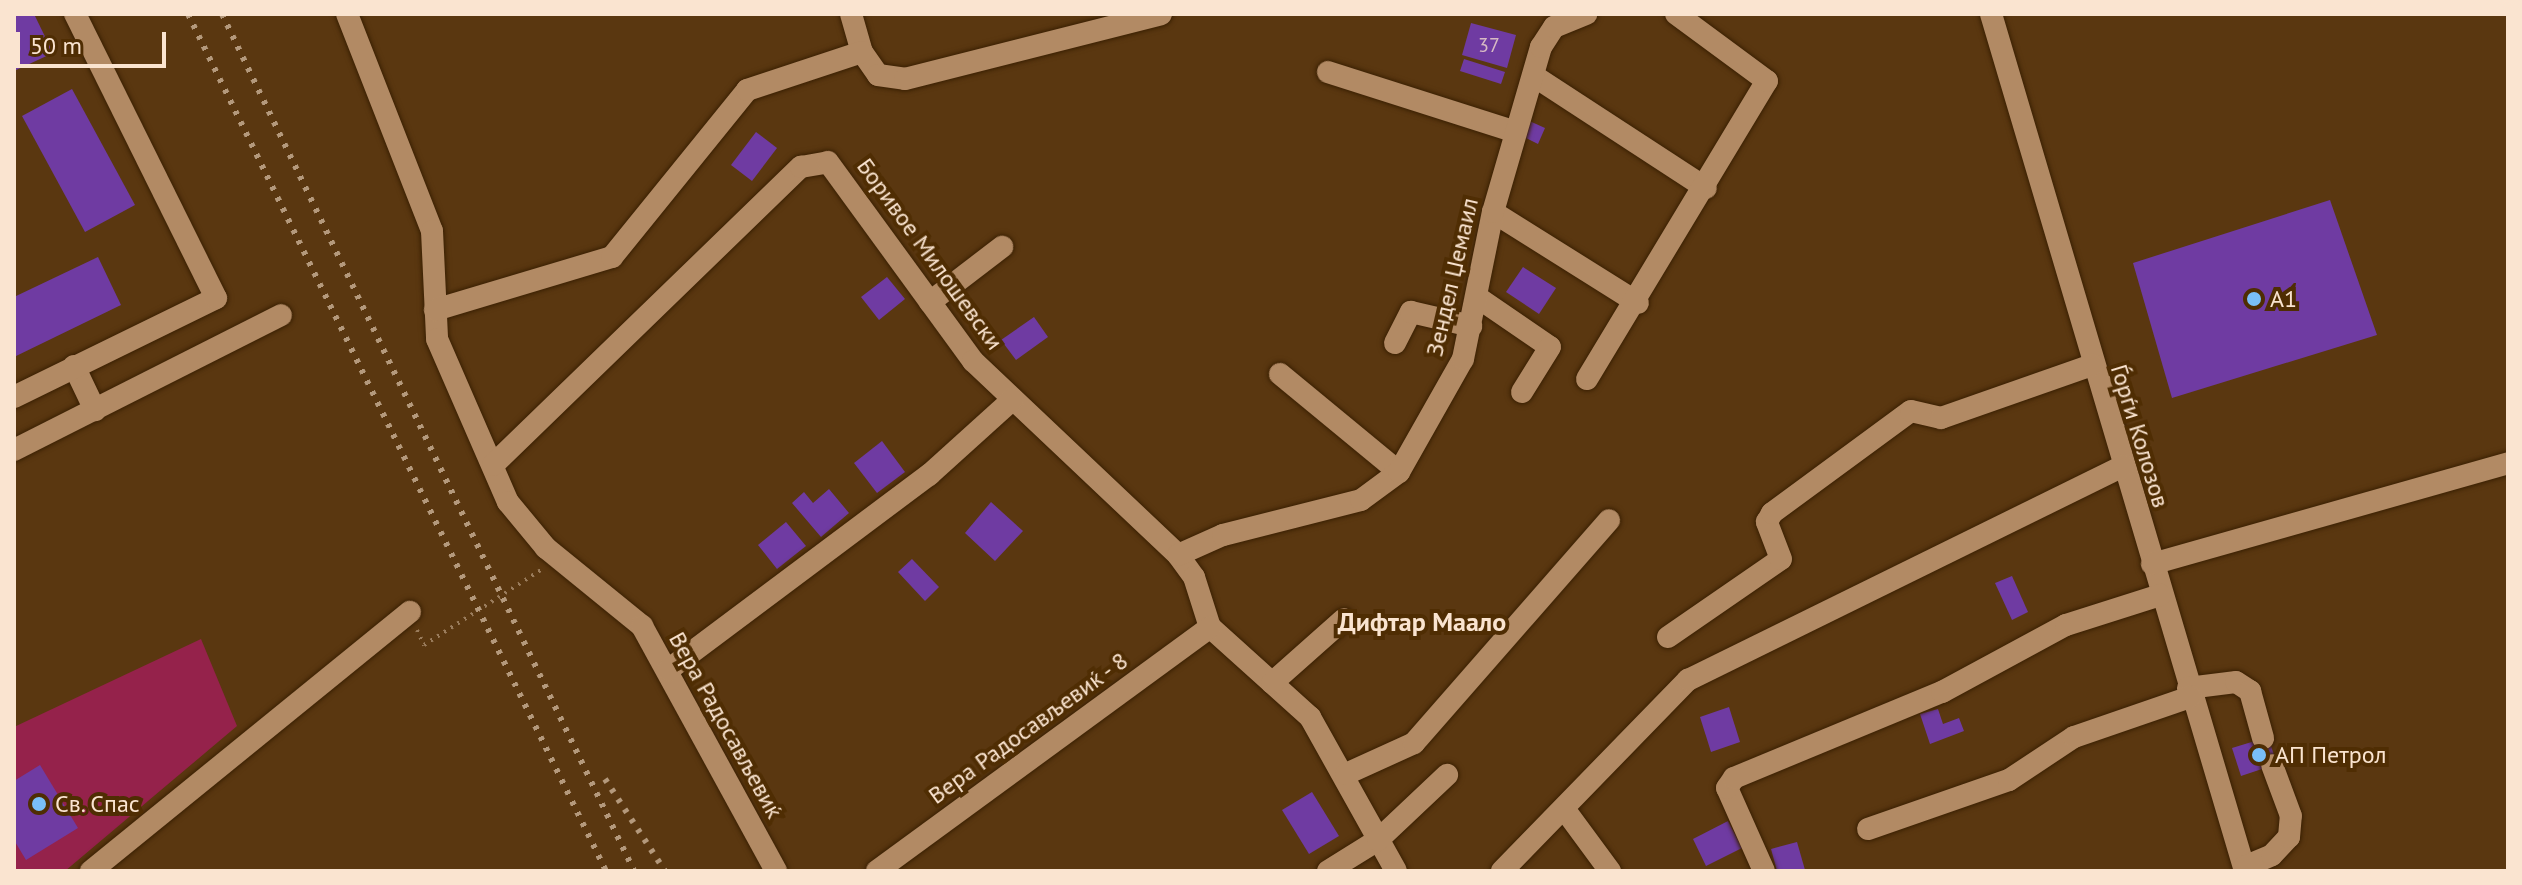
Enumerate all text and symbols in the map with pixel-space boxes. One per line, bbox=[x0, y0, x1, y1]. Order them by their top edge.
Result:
scale bar bbox=[20, 16, 170, 66]
text: 50 m bbox=[30, 30, 82, 61]
house number: 37 bbox=[1478, 33, 1500, 57]
street label: Боривое Милошевски bbox=[851, 153, 1009, 355]
street label: Зендел Џемаил bbox=[1420, 195, 1484, 359]
place label: А1 bbox=[2270, 285, 2297, 313]
marker: А1 bbox=[2245, 290, 2263, 308]
street label: Ѓорѓи Колозов bbox=[2105, 361, 2175, 511]
district label: Дифтар Маало bbox=[1338, 606, 1506, 638]
street label: Вера Радосављевиќ bbox=[663, 627, 789, 823]
street label: Вера Радосављевиќ - 8 bbox=[921, 645, 1135, 811]
place label: АП Петрол bbox=[2275, 741, 2387, 769]
marker: АП Петрол bbox=[2250, 746, 2268, 764]
place label: Св. Спас bbox=[55, 790, 141, 818]
marker: Св. Спас bbox=[30, 795, 48, 813]

